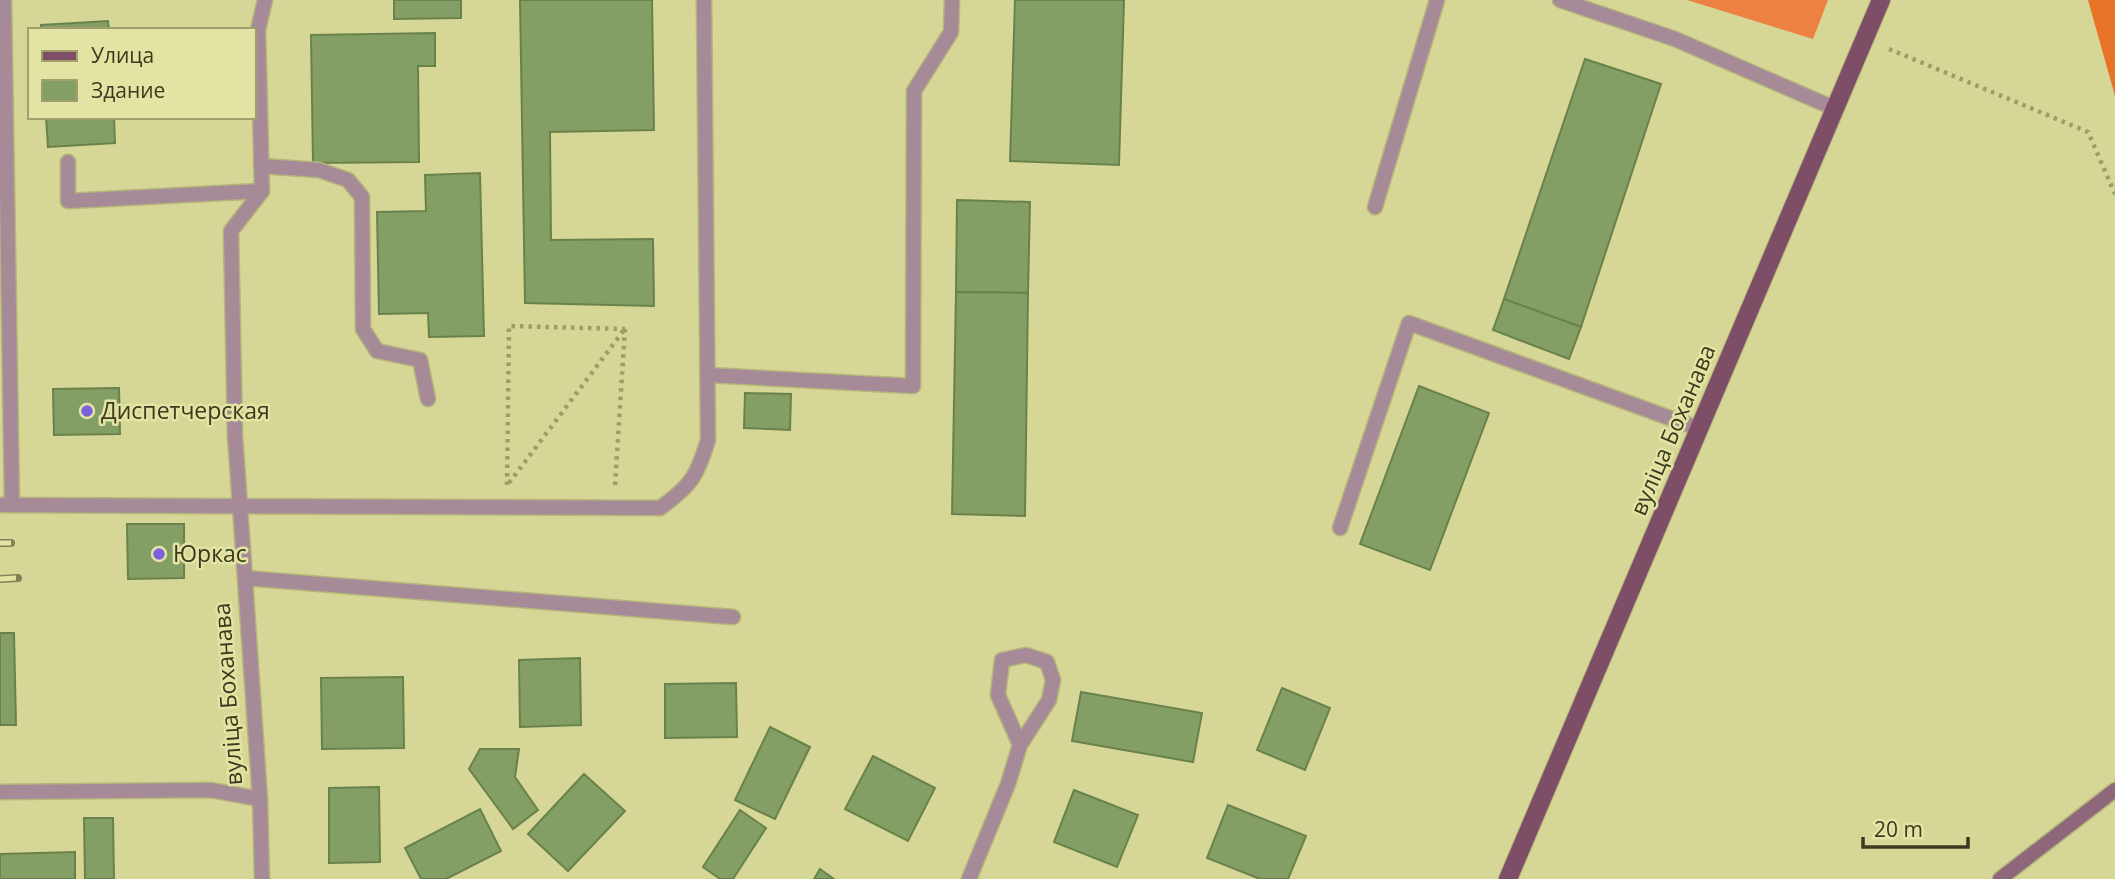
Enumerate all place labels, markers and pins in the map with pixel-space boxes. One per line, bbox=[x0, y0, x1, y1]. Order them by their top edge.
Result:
place label: Диспетчерская bbox=[101, 394, 270, 426]
marker: Диспетчерская bbox=[79, 403, 95, 419]
place label: Юркас bbox=[173, 537, 247, 569]
marker: Юркас bbox=[151, 546, 167, 562]

